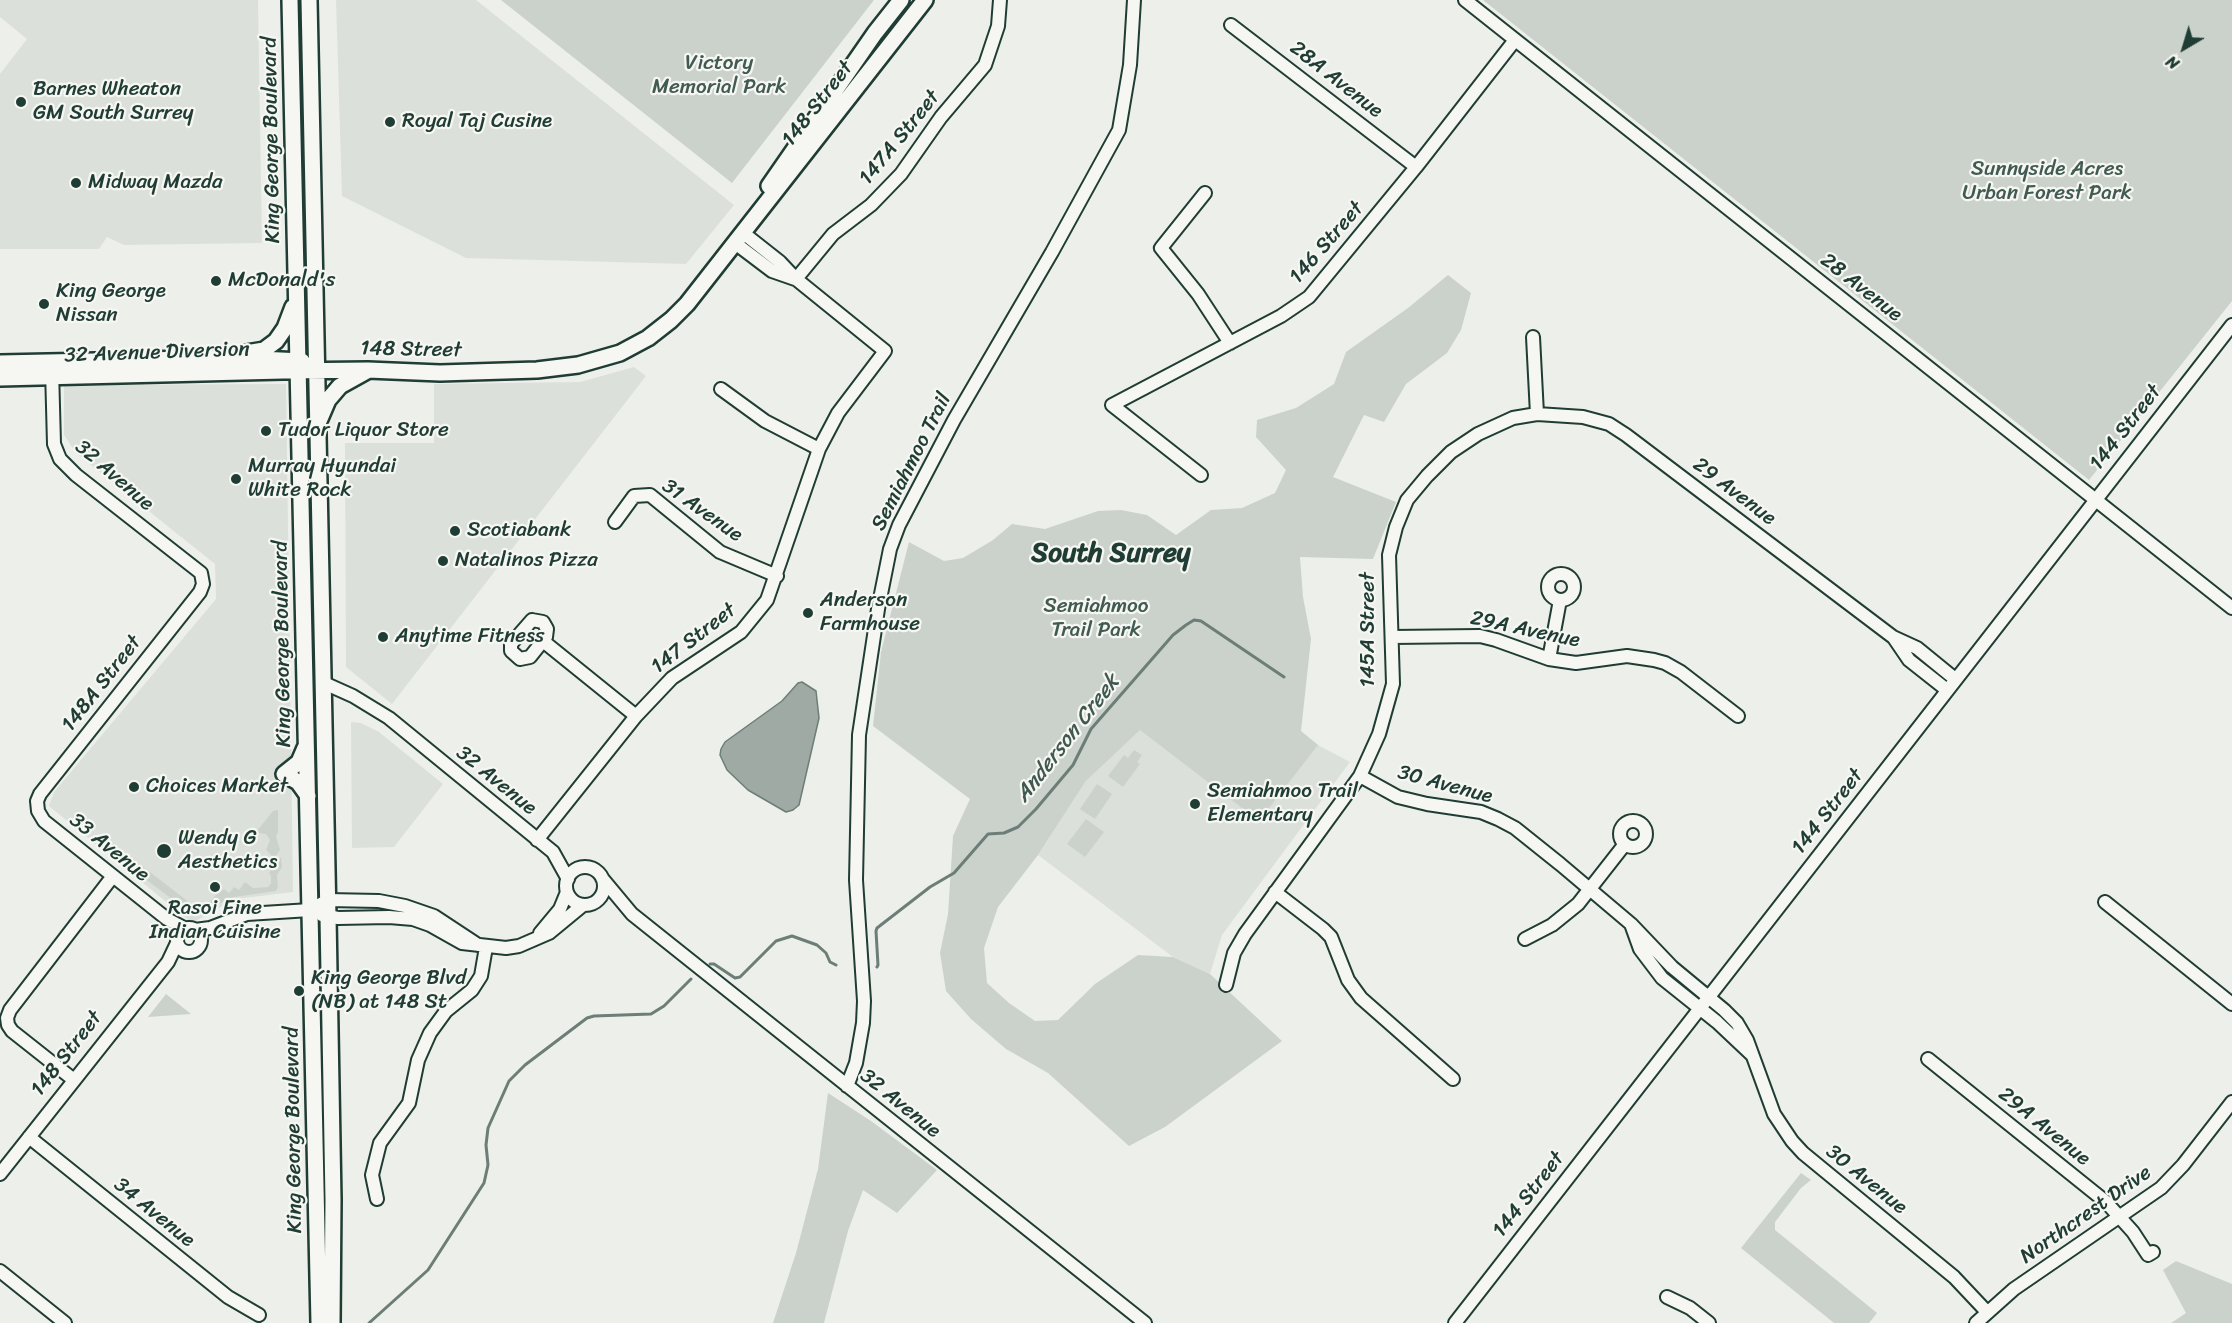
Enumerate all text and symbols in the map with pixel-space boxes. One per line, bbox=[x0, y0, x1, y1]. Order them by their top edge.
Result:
north arrow bbox=[2154, 18, 2214, 78]
street label: 28A Avenue bbox=[1284, 36, 1388, 124]
street label: King George Boulevard bbox=[258, 37, 286, 243]
text: N bbox=[2159, 48, 2186, 77]
park label: Victory Memorial Park bbox=[652, 51, 786, 101]
street label: 148 Street bbox=[777, 56, 859, 152]
place label: Barnes Wheaton GM South Surrey bbox=[33, 77, 193, 127]
street label: 147A Street bbox=[854, 86, 946, 190]
marker: Barnes Wheaton GM South Surrey bbox=[14, 95, 28, 109]
place label: Royal Taj Cusine bbox=[402, 109, 552, 135]
marker: Royal Taj Cusine bbox=[383, 115, 397, 129]
park label: Sunnyside Acres Urban Forest Park bbox=[1962, 157, 2132, 207]
place label: Midway Mazda bbox=[88, 170, 223, 196]
marker: Midway Mazda bbox=[69, 176, 83, 190]
street label: 146 Street bbox=[1285, 197, 1369, 289]
street label: 28 Avenue bbox=[1815, 248, 1907, 328]
place label: McDonald's bbox=[228, 268, 335, 294]
marker: McDonald's bbox=[209, 274, 223, 288]
place label: King George Nissan bbox=[56, 279, 166, 329]
marker: King George Nissan bbox=[37, 297, 51, 311]
street label: 32 Avenue Diversion bbox=[64, 337, 250, 369]
street label: 148 Street bbox=[360, 337, 462, 363]
street label: 144 Street bbox=[2085, 380, 2167, 476]
street label: Semiahmoo Trail bbox=[866, 389, 958, 535]
place label: Tudor Liquor Store bbox=[278, 418, 449, 444]
marker: Tudor Liquor Store bbox=[259, 424, 273, 438]
street label: 32 Avenue bbox=[69, 435, 159, 517]
street label: 29 Avenue bbox=[1687, 453, 1781, 531]
place label: Murray Hyundai White Rock bbox=[248, 454, 396, 504]
marker: Murray Hyundai White Rock bbox=[229, 472, 243, 486]
street label: 31 Avenue bbox=[657, 474, 747, 548]
place label: Scotiabank bbox=[467, 518, 571, 544]
marker: Scotiabank bbox=[448, 524, 462, 538]
district label: South Surrey bbox=[1031, 538, 1191, 570]
street label: King George Boulevard bbox=[269, 541, 297, 747]
place label: Natalinos Pizza bbox=[455, 548, 598, 574]
marker: Natalinos Pizza bbox=[436, 554, 450, 568]
street label: 145A Street bbox=[1356, 572, 1382, 688]
place label: Anderson Farmhouse bbox=[820, 588, 920, 638]
park label: Semiahmoo Trail Park bbox=[1044, 594, 1148, 644]
street label: 147 Street bbox=[647, 598, 741, 680]
marker: Anderson Farmhouse bbox=[801, 606, 815, 620]
street label: 29A Avenue bbox=[1468, 606, 1582, 654]
place label: Anytime Fitness bbox=[395, 624, 544, 650]
marker: Anytime Fitness bbox=[376, 630, 390, 644]
street label: 148A Street bbox=[57, 631, 147, 737]
water label: Anderson Creek bbox=[1010, 670, 1126, 808]
street label: 32 Avenue bbox=[451, 741, 541, 821]
street label: 30 Avenue bbox=[1395, 760, 1495, 810]
street label: 144 Street bbox=[1787, 764, 1869, 860]
place label: Choices Market bbox=[146, 774, 288, 800]
place label: Semiahmoo Trail Elementary bbox=[1207, 779, 1358, 829]
marker: Choices Market bbox=[127, 780, 141, 794]
marker: Semiahmoo Trail Elementary bbox=[1188, 797, 1202, 811]
street label: 33 Avenue bbox=[64, 808, 154, 888]
place label: Wendy G Aesthetics bbox=[178, 826, 277, 876]
marker: Wendy G Aesthetics bbox=[155, 842, 173, 860]
marker: Rasoi Fine Indian Cuisine bbox=[208, 880, 222, 894]
place label: Rasoi Fine Indian Cuisine bbox=[149, 896, 281, 946]
place label: King George Blvd (NB) at 148 St bbox=[311, 966, 466, 1016]
marker: King George Blvd (NB) at 148 St bbox=[292, 984, 306, 998]
street label: 148 Street bbox=[26, 1006, 108, 1102]
street label: King George Boulevard bbox=[280, 1027, 308, 1233]
street label: 32 Avenue bbox=[855, 1064, 945, 1144]
street label: 29A Avenue bbox=[1993, 1082, 2095, 1172]
street label: 30 Avenue bbox=[1820, 1140, 1912, 1220]
street label: 144 Street bbox=[1488, 1147, 1570, 1243]
street label: Northcrest Drive bbox=[2015, 1160, 2157, 1270]
street label: 34 Avenue bbox=[108, 1173, 200, 1253]

